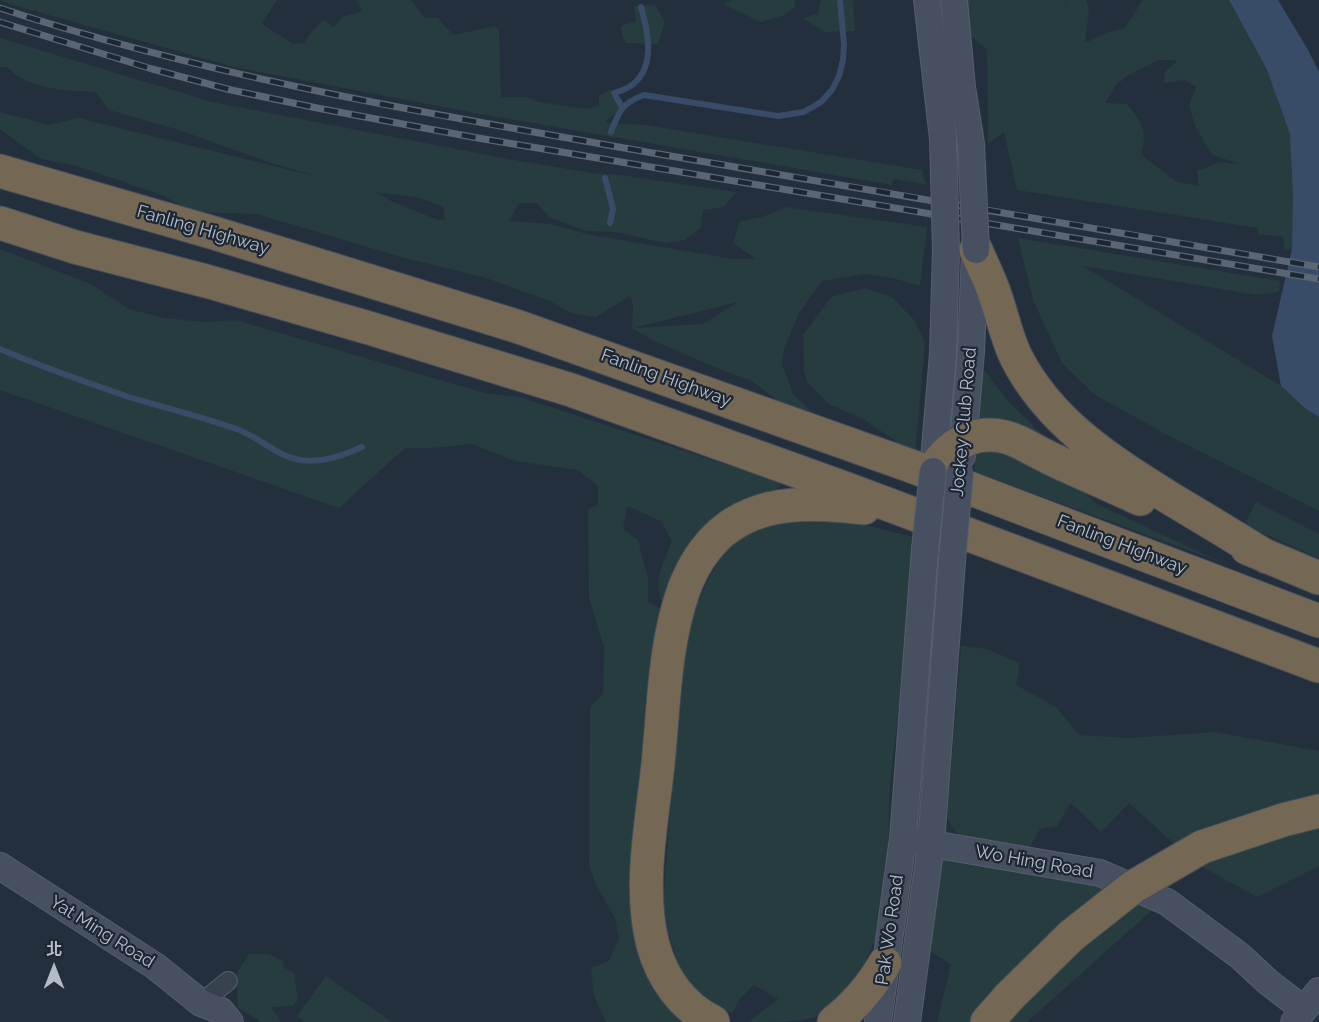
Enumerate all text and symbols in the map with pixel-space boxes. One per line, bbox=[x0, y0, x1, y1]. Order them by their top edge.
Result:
street label: Fanling Highway bbox=[134, 201, 272, 259]
street label: Fanling Highway bbox=[598, 344, 734, 412]
street label: Jockey Club Road bbox=[947, 347, 981, 497]
street label: Fanling Highway bbox=[1054, 510, 1190, 580]
street label: Wo Hing Road bbox=[973, 841, 1095, 883]
street label: Pak Wo Road bbox=[872, 873, 908, 987]
street label: Yat Ming Road bbox=[46, 891, 158, 973]
north arrow bbox=[24, 938, 84, 998]
text: 北 bbox=[46, 940, 62, 959]

